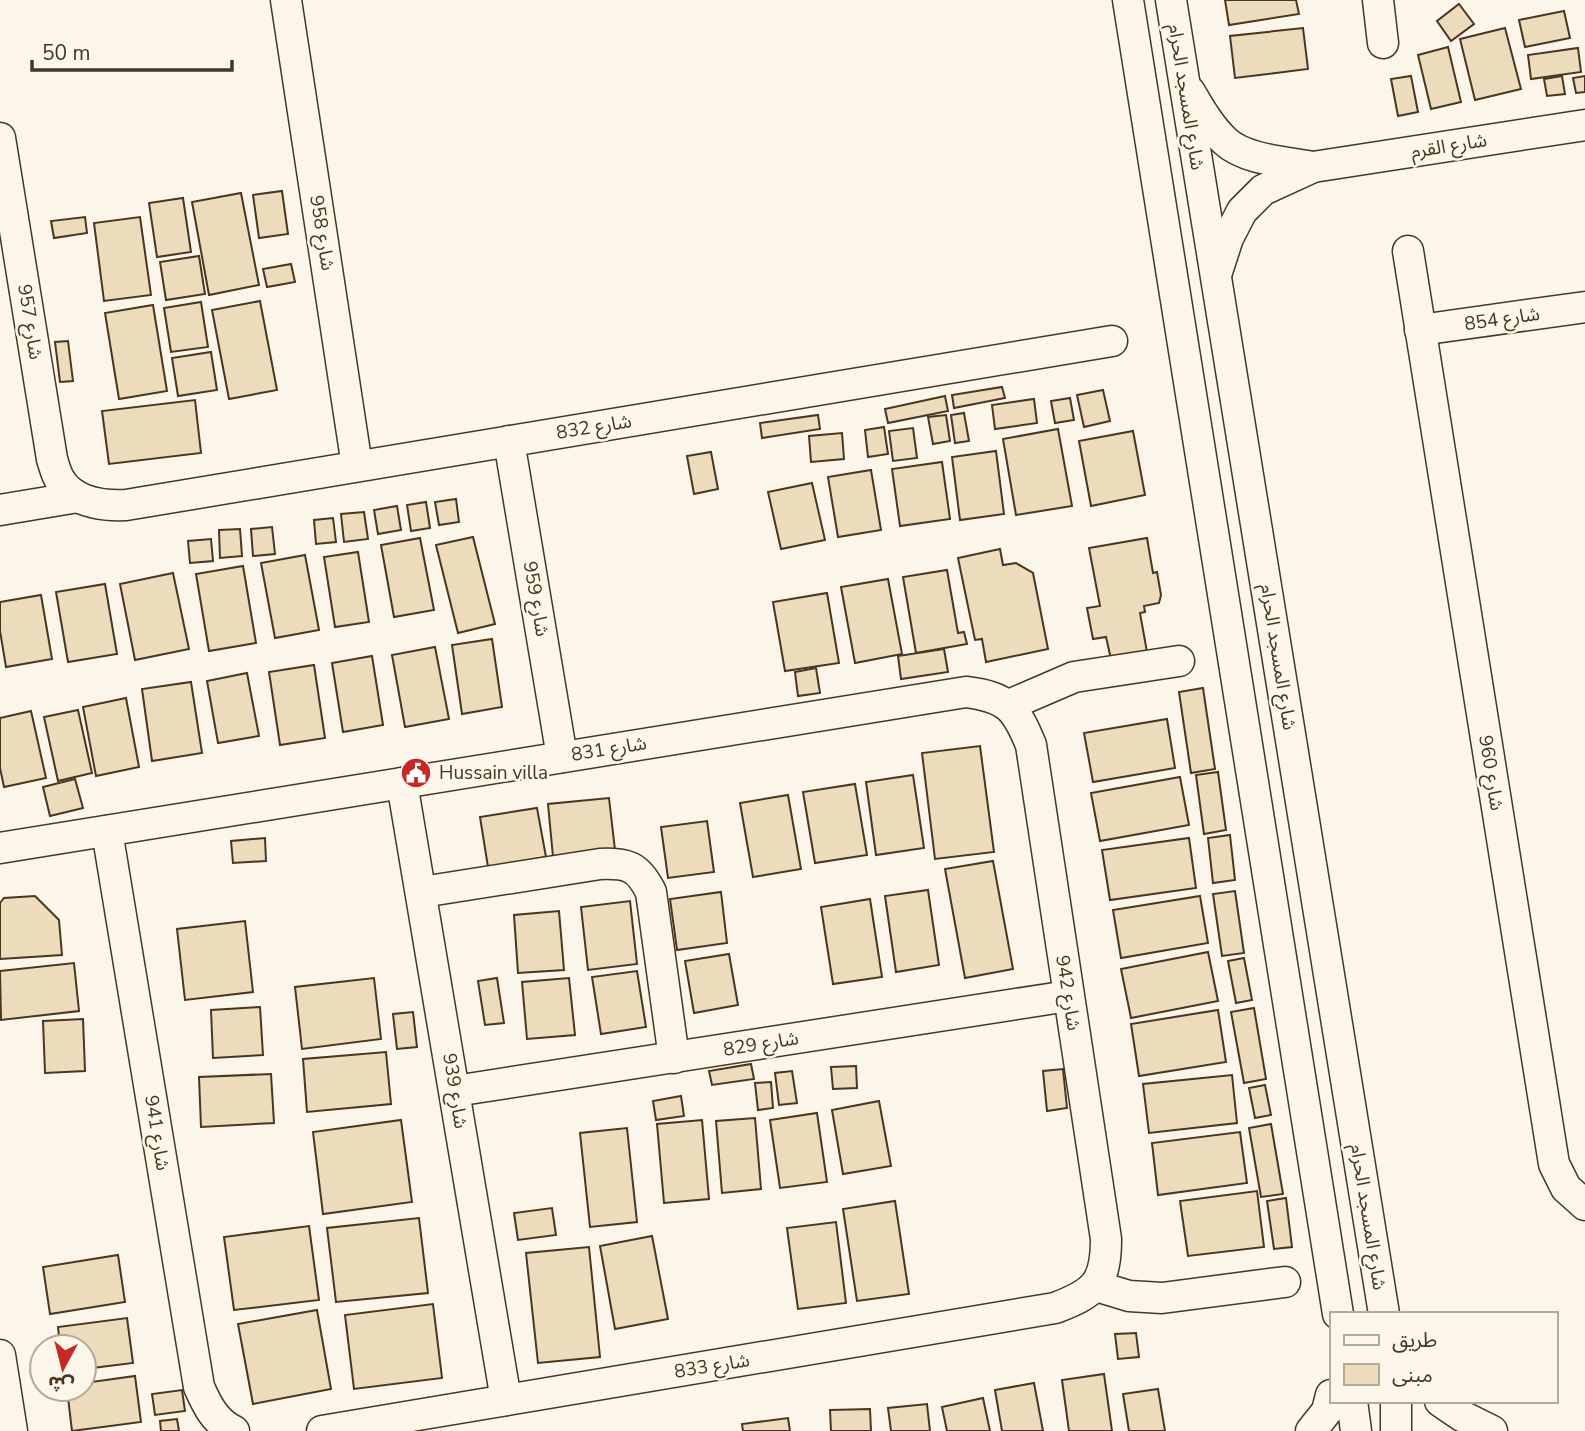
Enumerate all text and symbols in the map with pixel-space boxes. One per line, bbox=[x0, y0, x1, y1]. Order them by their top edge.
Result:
street label: شارع المسجد الحرام bbox=[1161, 22, 1210, 172]
scale bar bbox=[32, 28, 231, 72]
text: 50 m bbox=[42, 39, 91, 67]
street label: شارع القرم bbox=[1409, 127, 1489, 166]
street label: شارع 958 bbox=[303, 193, 341, 273]
street label: شارع 957 bbox=[11, 282, 49, 362]
street label: شارع 854 bbox=[1462, 301, 1542, 337]
street label: شارع 832 bbox=[554, 408, 634, 446]
street label: شارع 959 bbox=[517, 559, 555, 639]
street label: شارع المسجد الحرام bbox=[1253, 582, 1302, 732]
street label: شارع 831 bbox=[569, 730, 649, 768]
street label: شارع 960 bbox=[1472, 733, 1510, 813]
public building icon: Hussain villa bbox=[399, 756, 433, 790]
place label: Hussain villa bbox=[439, 760, 548, 786]
street label: شارع 942 bbox=[1049, 953, 1087, 1033]
street label: شارع 829 bbox=[721, 1025, 801, 1063]
street label: شارع 939 bbox=[436, 1051, 474, 1131]
street label: شارع 941 bbox=[138, 1093, 176, 1173]
street label: شارع المسجد الحرام bbox=[1343, 1142, 1392, 1292]
legend bbox=[1330, 1312, 1557, 1403]
text: طريق bbox=[1392, 1326, 1437, 1354]
north arrow bbox=[28, 1333, 98, 1403]
street label: شارع 833 bbox=[672, 1347, 752, 1385]
text: مبنى bbox=[1392, 1361, 1433, 1389]
text: ش bbox=[47, 1369, 76, 1398]

